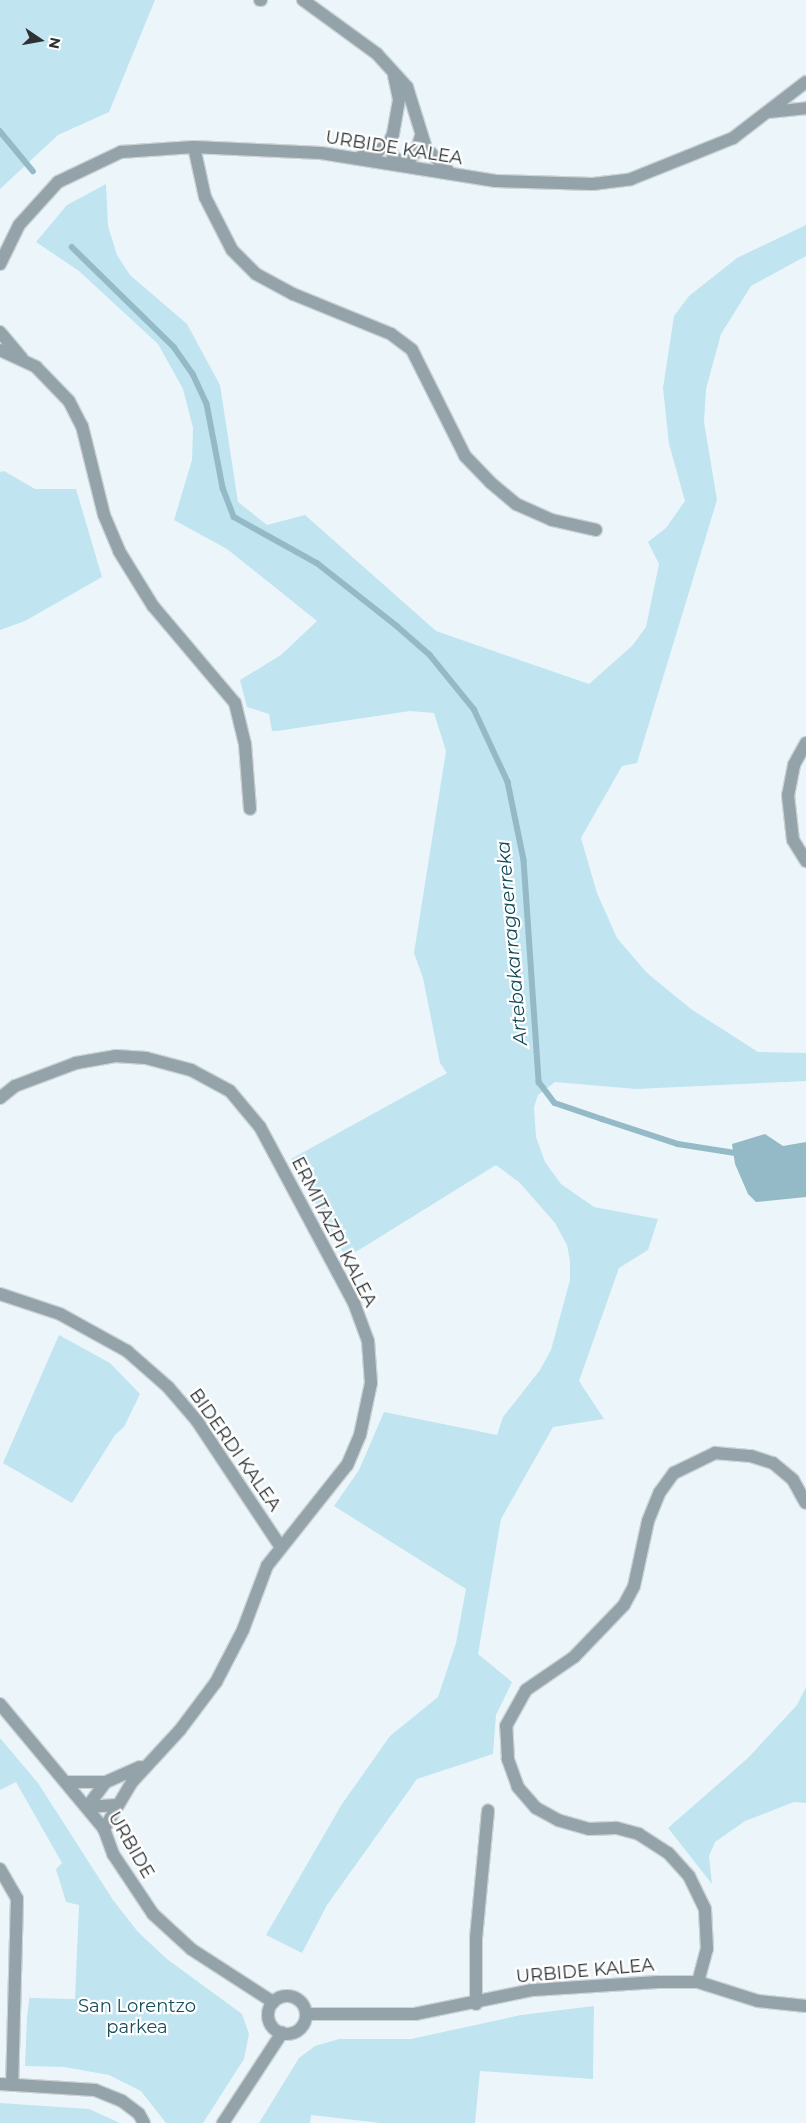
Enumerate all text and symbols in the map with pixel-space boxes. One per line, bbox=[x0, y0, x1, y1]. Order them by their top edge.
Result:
north arrow bbox=[15, 15, 65, 65]
text: N bbox=[45, 36, 65, 51]
street label: URBIDE KALEA bbox=[324, 126, 464, 170]
water label: Artebakarragaerreka bbox=[492, 840, 532, 1046]
street label: ERMITAZPI KALEA bbox=[287, 1153, 381, 1311]
street label: BIDERDI KALEA bbox=[185, 1385, 285, 1515]
street label: URBIDE bbox=[103, 1808, 159, 1882]
street label: URBIDE KALEA bbox=[515, 1954, 655, 1988]
park label: San Lorentzo parkea bbox=[78, 1996, 196, 2038]

